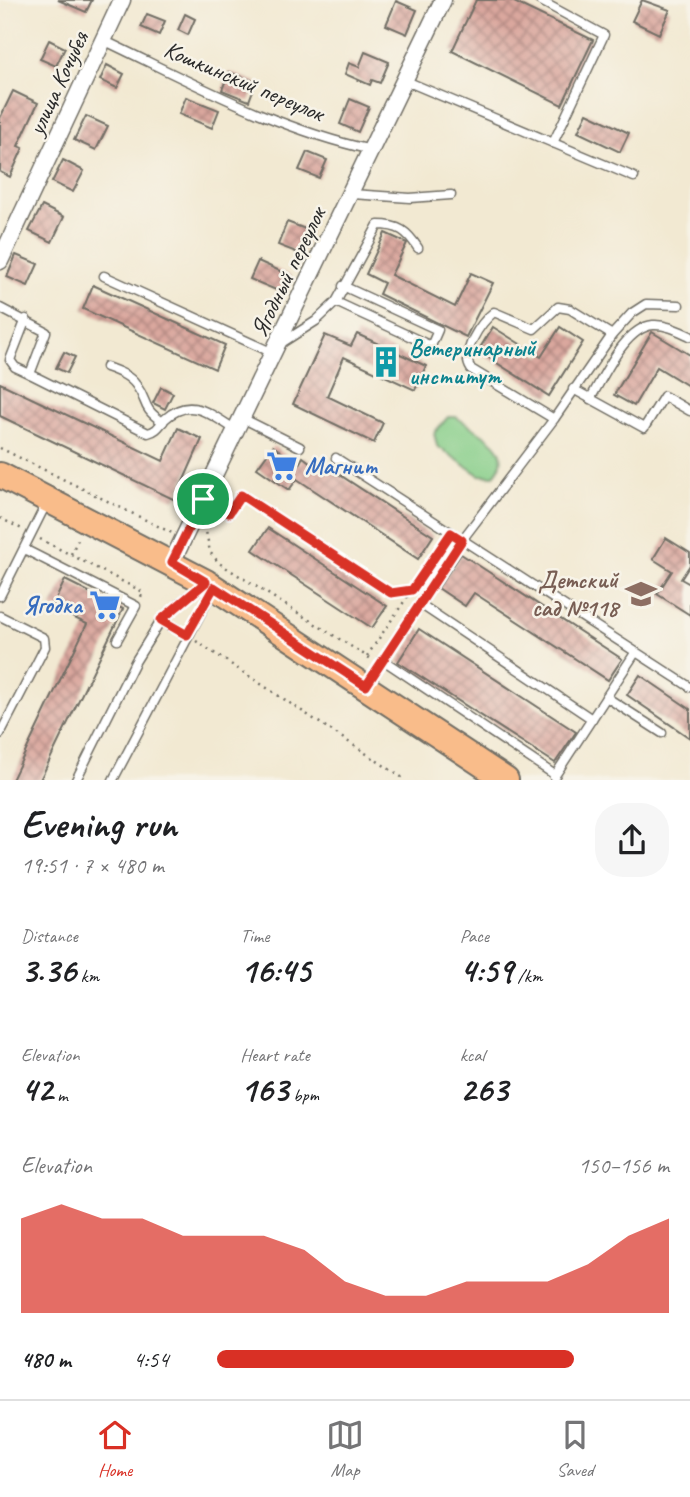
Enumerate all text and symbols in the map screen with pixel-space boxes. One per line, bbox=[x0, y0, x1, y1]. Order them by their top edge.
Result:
street label: улица Кочубея bbox=[20, 25, 96, 141]
street label: Кошкинский переулок bbox=[160, 34, 330, 129]
street label: Ягодный переулок bbox=[244, 200, 333, 342]
place label: Ветеринарный институт bbox=[409, 333, 537, 391]
building icon: Ветеринарный институт bbox=[369, 345, 403, 379]
supermarket icon: Магнит bbox=[265, 449, 299, 483]
place label: Магнит bbox=[305, 451, 378, 481]
pin bbox=[173, 469, 233, 529]
icon: arrive bbox=[184, 480, 222, 518]
place label: Детский сад №118 bbox=[532, 565, 621, 623]
school or university icon: Детский сад №118 bbox=[624, 577, 658, 611]
supermarket icon: Ягодка bbox=[88, 588, 122, 622]
place label: Ягодка bbox=[23, 590, 83, 620]
text: Evening run bbox=[21, 801, 177, 848]
button: share bbox=[595, 803, 669, 877]
text: 19:51 · 7 × 480 m bbox=[21, 851, 164, 880]
text: Distance bbox=[21, 924, 78, 948]
text: Time bbox=[240, 924, 269, 948]
text: Pace bbox=[460, 924, 489, 948]
text: 3.36 bbox=[21, 948, 76, 993]
text: 16:45 bbox=[240, 948, 310, 993]
text: 4:59 bbox=[460, 948, 513, 993]
text: km bbox=[76, 964, 99, 988]
text: /km bbox=[513, 964, 542, 988]
text: Elevation bbox=[21, 1043, 79, 1067]
text: Heart rate bbox=[240, 1043, 310, 1067]
text: kcal bbox=[460, 1043, 485, 1067]
text: 42 bbox=[21, 1067, 53, 1112]
text: 163 bbox=[240, 1067, 288, 1112]
text: 263 bbox=[460, 1067, 508, 1112]
text: m bbox=[53, 1083, 68, 1107]
text: bpm bbox=[288, 1083, 319, 1107]
text: Elevation bbox=[21, 1151, 92, 1180]
text: 150–156 m bbox=[578, 1151, 669, 1180]
text: 480 m bbox=[21, 1345, 71, 1374]
text: 4:54 bbox=[133, 1345, 169, 1374]
tab: Home bbox=[96, 1416, 134, 1482]
tab: Map bbox=[326, 1416, 364, 1482]
tab: Saved bbox=[556, 1416, 594, 1482]

